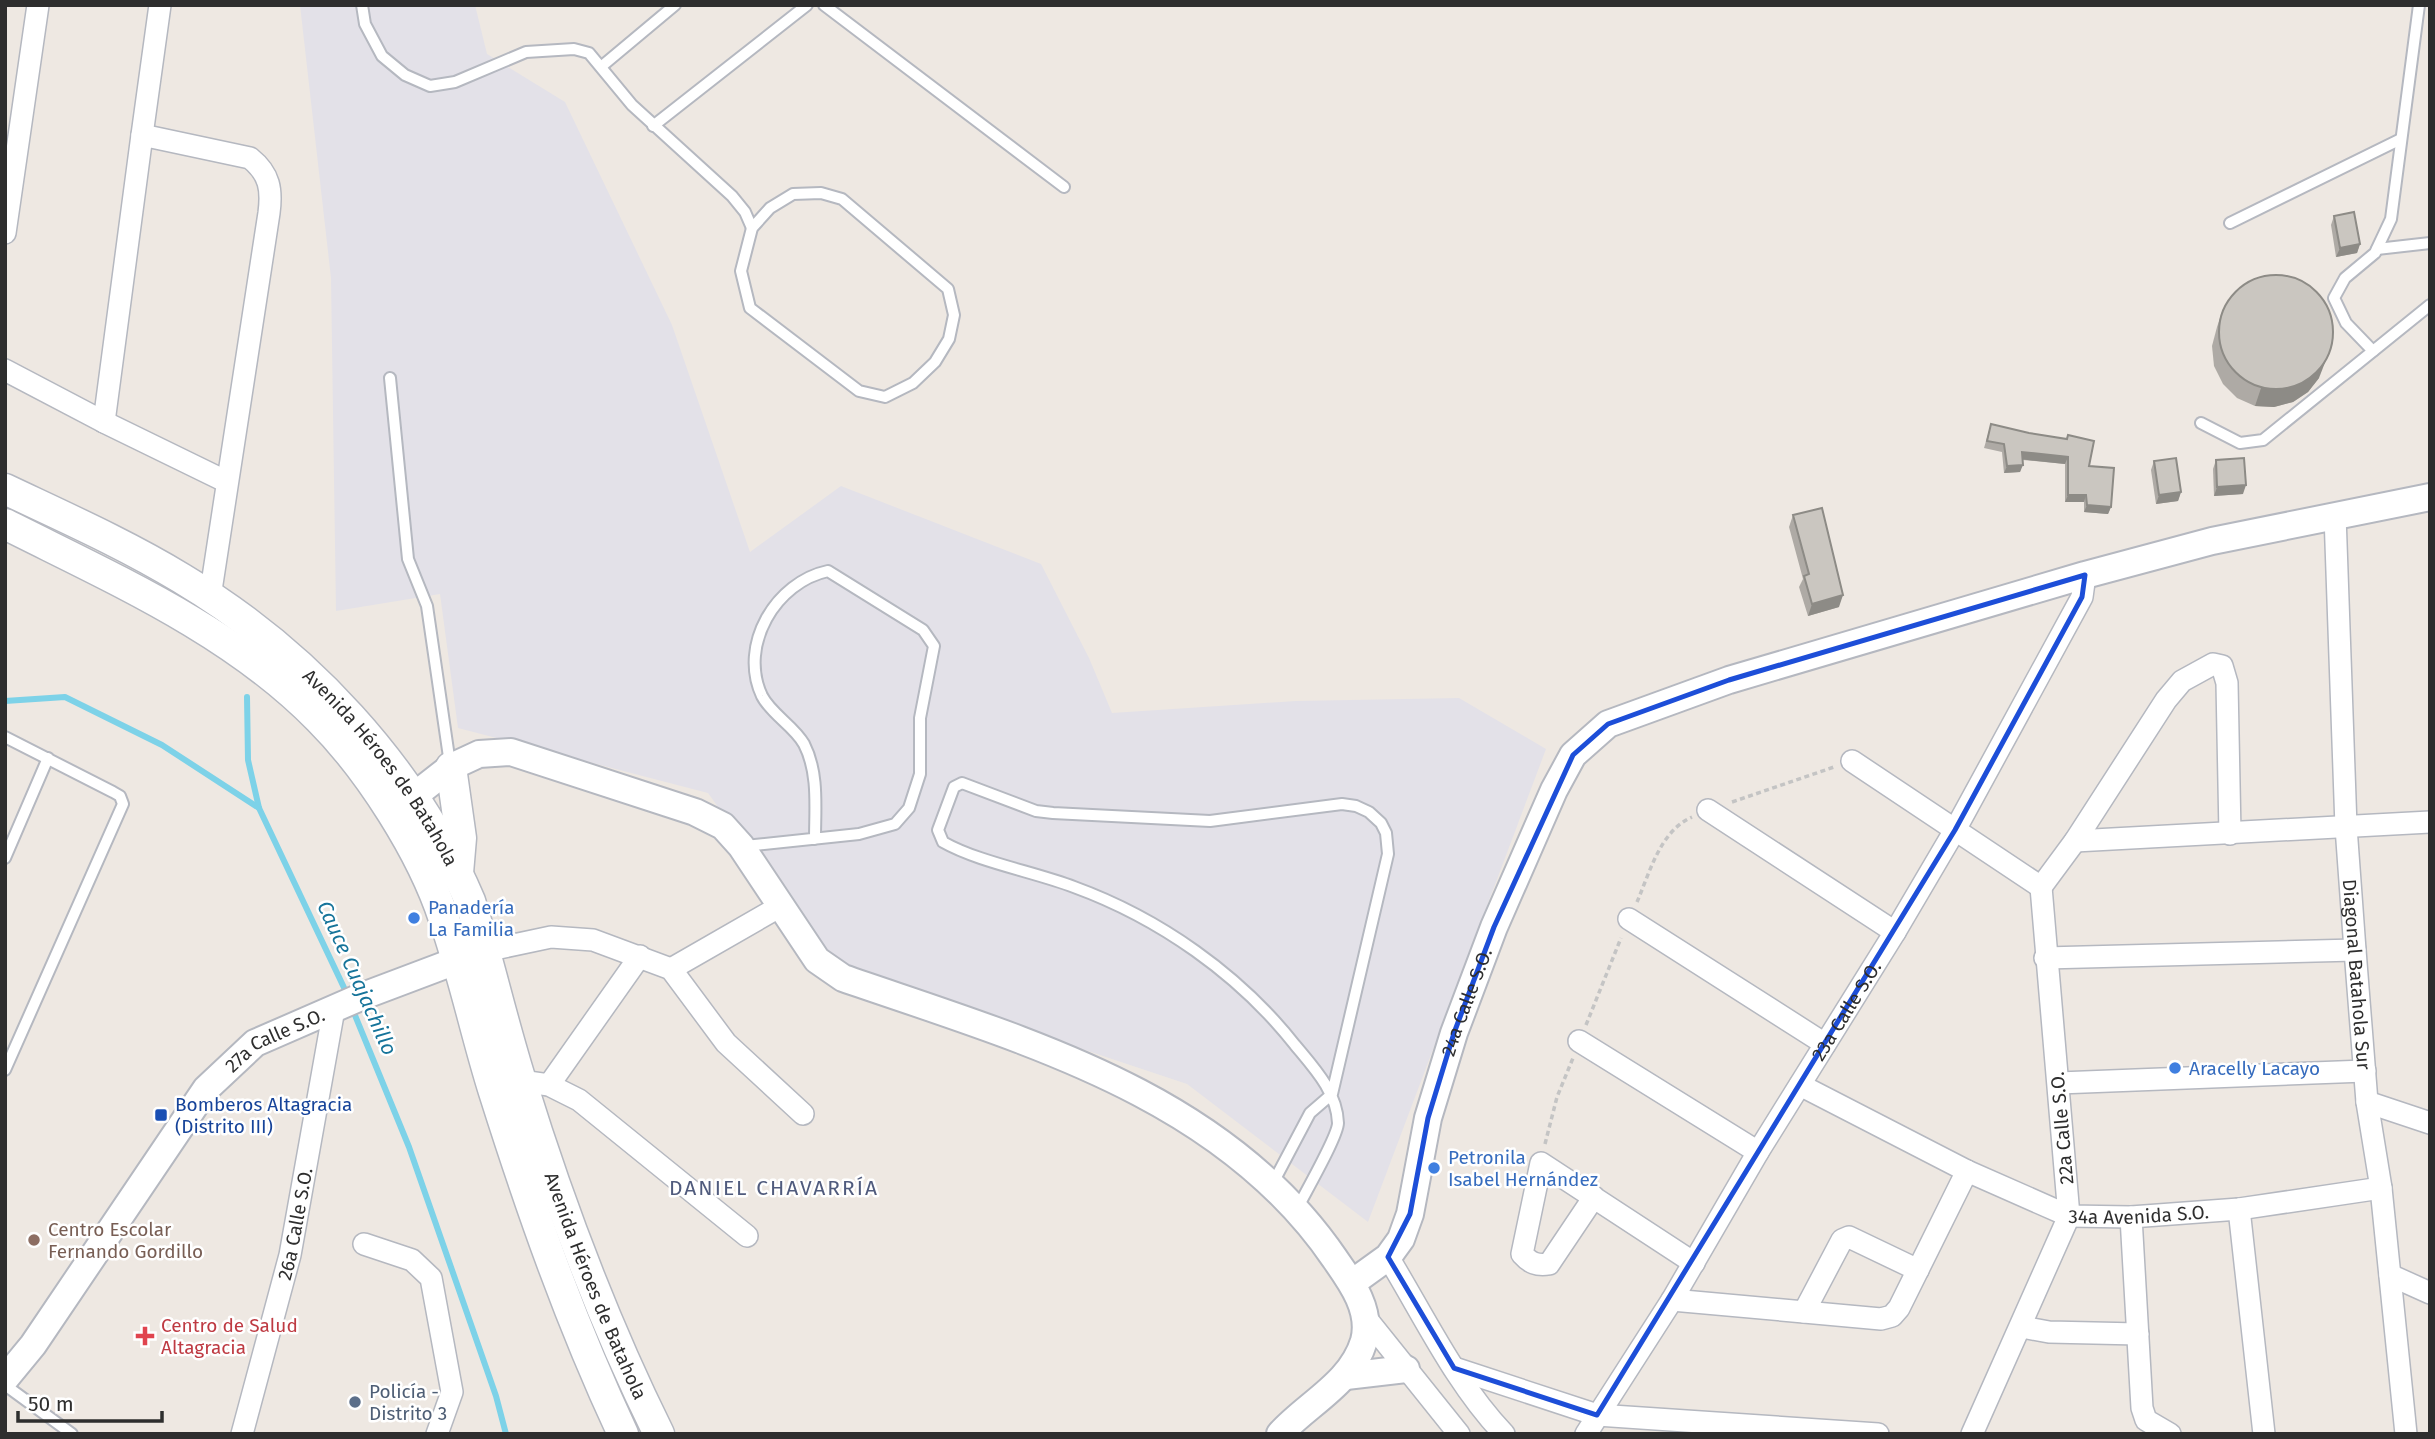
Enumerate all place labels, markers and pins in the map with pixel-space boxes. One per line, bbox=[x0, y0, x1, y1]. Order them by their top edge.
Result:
place label: Panadería La Familia bbox=[428, 896, 515, 941]
marker: Panadería La Familia bbox=[406, 910, 422, 926]
place label: Aracelly Lacayo bbox=[2189, 1057, 2320, 1080]
marker: Aracelly Lacayo bbox=[2167, 1060, 2183, 1076]
place label: Bomberos Altagracia (Distrito III) bbox=[175, 1093, 352, 1138]
marker: Bomberos Altagracia (Distrito III) bbox=[153, 1107, 169, 1123]
place label: Petronila Isabel Hernández bbox=[1448, 1146, 1598, 1191]
marker: Petronila Isabel Hernández bbox=[1426, 1160, 1442, 1176]
place label: Centro Escolar Fernando Gordillo bbox=[48, 1218, 203, 1263]
marker: Centro Escolar Fernando Gordillo bbox=[26, 1232, 42, 1248]
place label: Centro de Salud Altagracia bbox=[161, 1314, 298, 1359]
marker: Centro de Salud Altagracia bbox=[135, 1326, 155, 1346]
place label: Policía - Distrito 3 bbox=[369, 1380, 447, 1425]
marker: Policía - Distrito 3 bbox=[347, 1394, 363, 1410]

